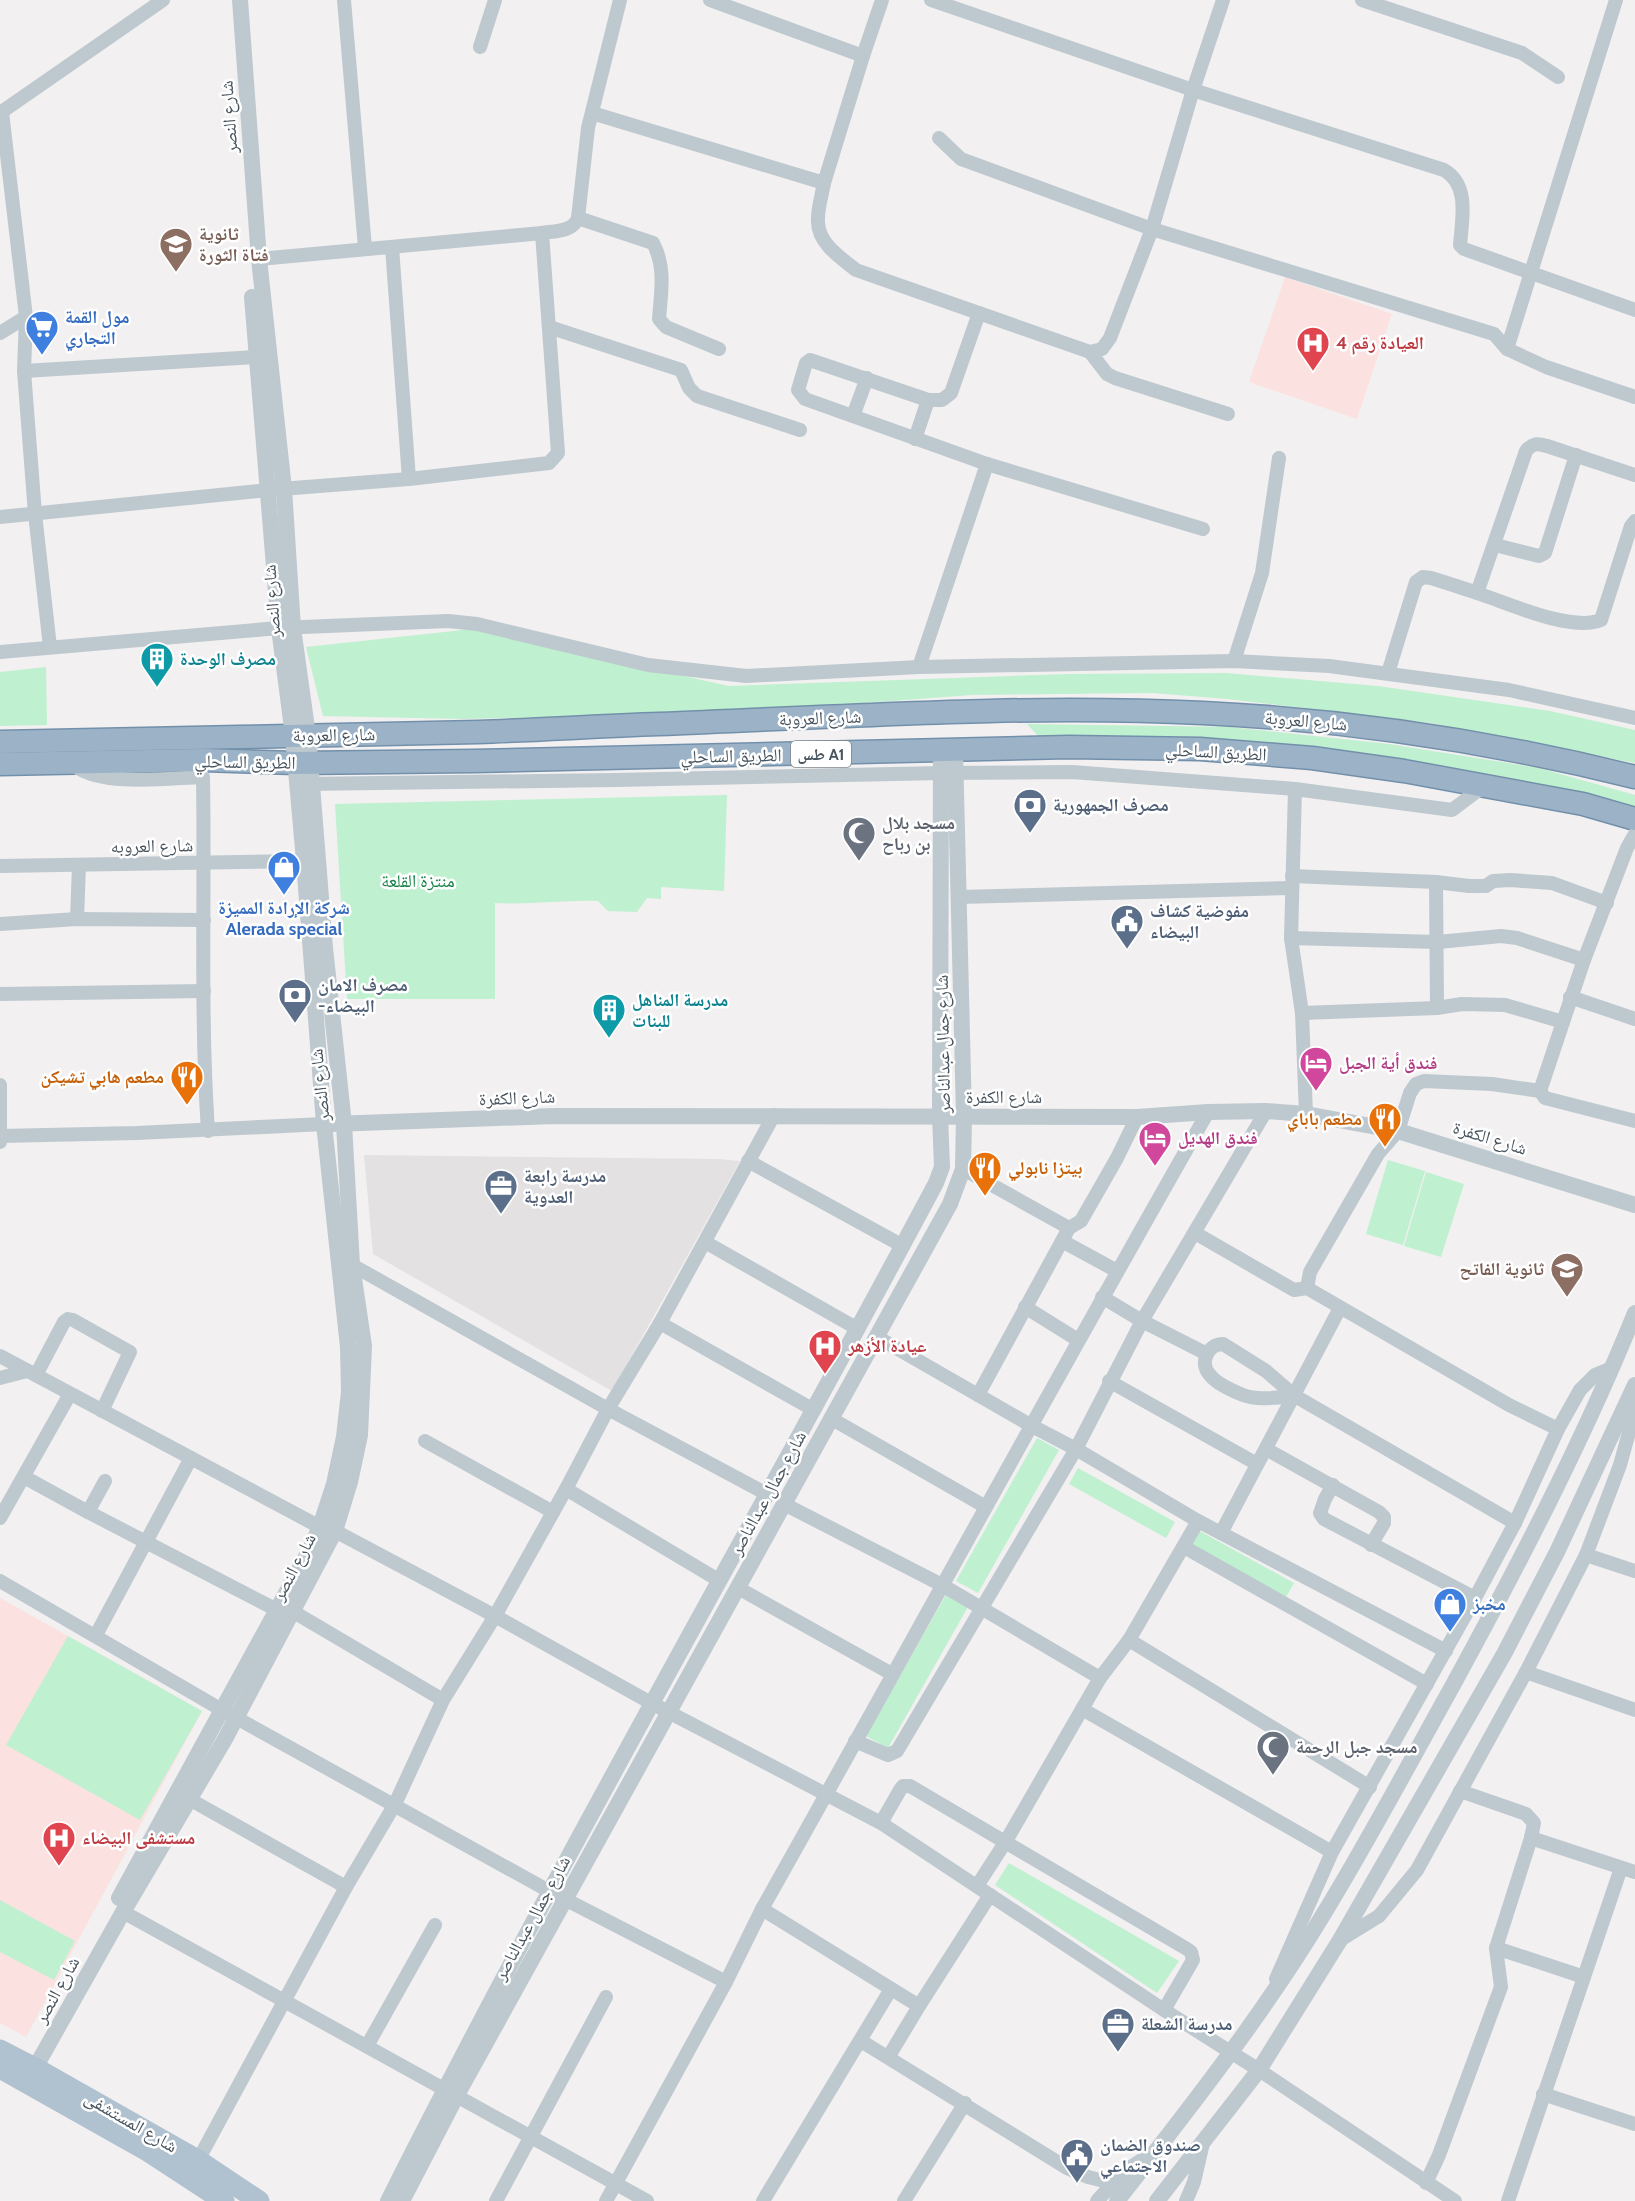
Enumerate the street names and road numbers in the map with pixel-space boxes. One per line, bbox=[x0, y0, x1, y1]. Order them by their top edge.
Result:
street label: شارع النصر bbox=[215, 80, 243, 155]
street label: شارع النصر bbox=[258, 564, 286, 639]
street label: شارع العروبة bbox=[778, 706, 862, 730]
street label: شارع العروبة bbox=[1264, 706, 1348, 736]
street label: شارع العروبة bbox=[293, 723, 375, 747]
street label: الطريق الساحلي bbox=[1165, 738, 1267, 769]
road number: طس A1 bbox=[791, 741, 851, 767]
street label: الطريق الساحلي bbox=[680, 744, 782, 771]
street label: الطريق الساحلي bbox=[194, 750, 296, 777]
street label: شارع العروبه bbox=[111, 834, 193, 858]
street label: شارع جمال عبدالناصر bbox=[931, 974, 955, 1115]
street label: شارع النصر bbox=[305, 1048, 335, 1123]
street label: شارع الكفرة bbox=[479, 1086, 555, 1110]
street label: شارع الكفرة bbox=[966, 1086, 1042, 1108]
street label: شارع الكفرة bbox=[1450, 1116, 1530, 1160]
street label: شارع جمال عبدالناصر bbox=[724, 1427, 811, 1560]
street label: شارع النصر bbox=[267, 1530, 321, 1605]
street label: شارع جمال عبدالناصر bbox=[488, 1852, 575, 1985]
street label: شارع النصر bbox=[29, 1953, 84, 2028]
street label: شارع المستشفى bbox=[81, 2087, 181, 2157]

